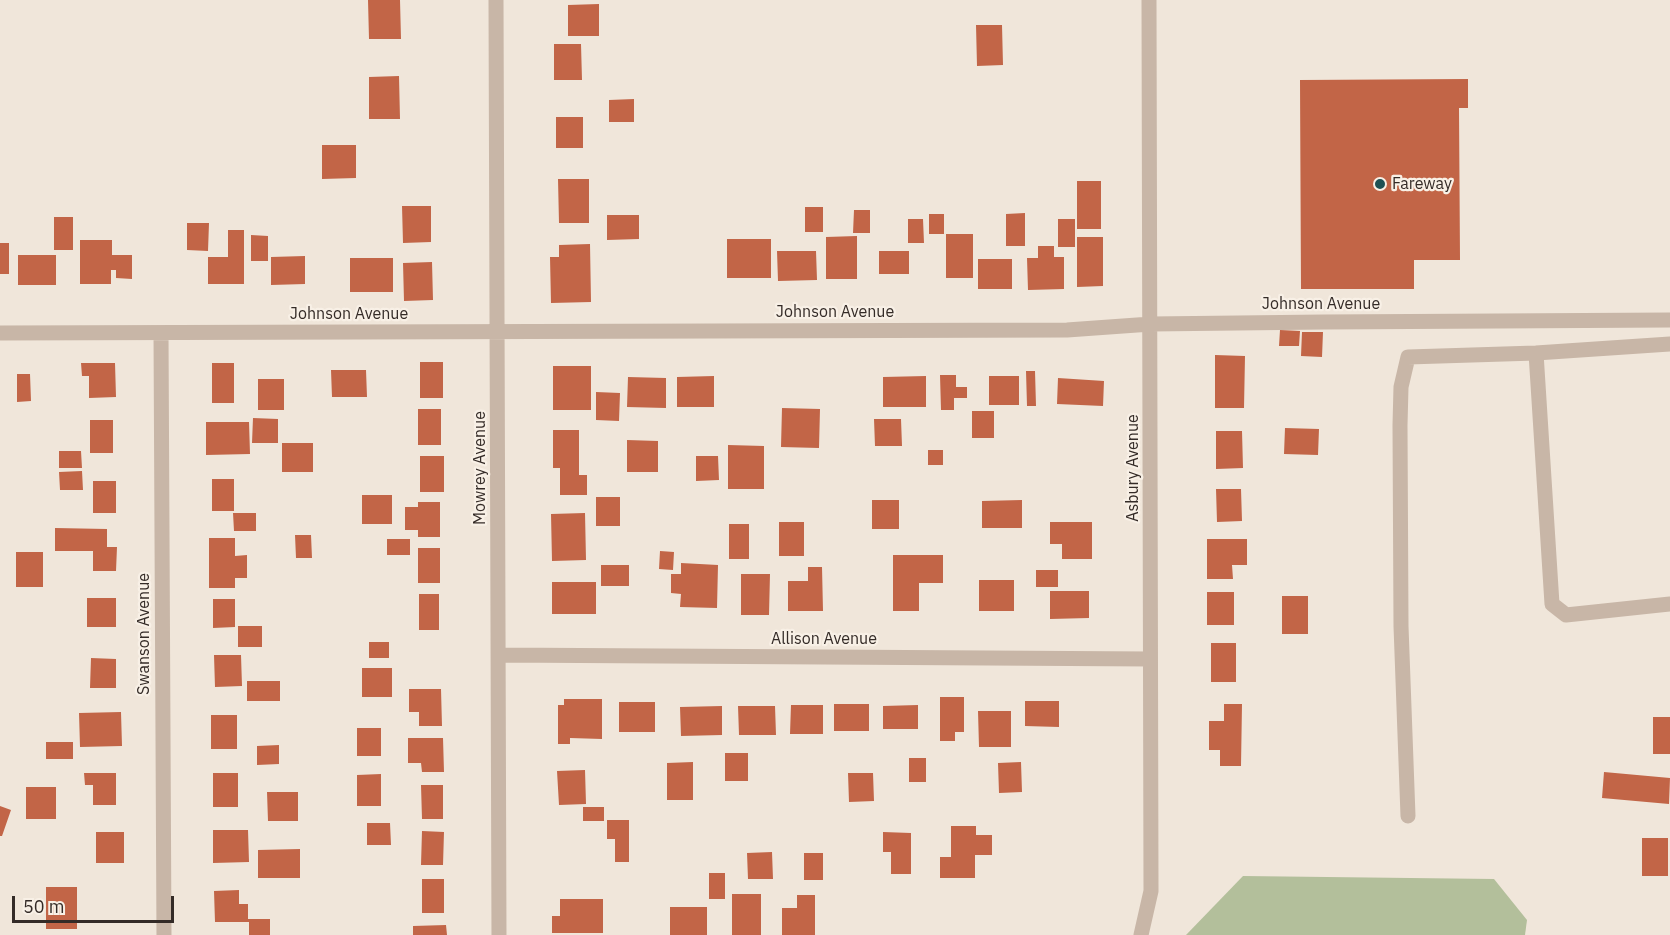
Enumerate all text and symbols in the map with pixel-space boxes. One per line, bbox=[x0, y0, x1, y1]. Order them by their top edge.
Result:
place label: Fareway bbox=[1392, 174, 1452, 194]
marker: Fareway bbox=[1373, 177, 1387, 191]
street label: Johnson Avenue bbox=[1262, 294, 1380, 314]
street label: Johnson Avenue bbox=[776, 302, 894, 322]
street label: Johnson Avenue bbox=[290, 304, 408, 324]
street label: Mowrey Avenue bbox=[470, 411, 490, 525]
street label: Asbury Avenue bbox=[1123, 414, 1143, 522]
street label: Swanson Avenue bbox=[134, 573, 154, 695]
street label: Allison Avenue bbox=[771, 629, 877, 649]
scale bar bbox=[15, 884, 177, 922]
text: 50 m bbox=[23, 895, 65, 918]

